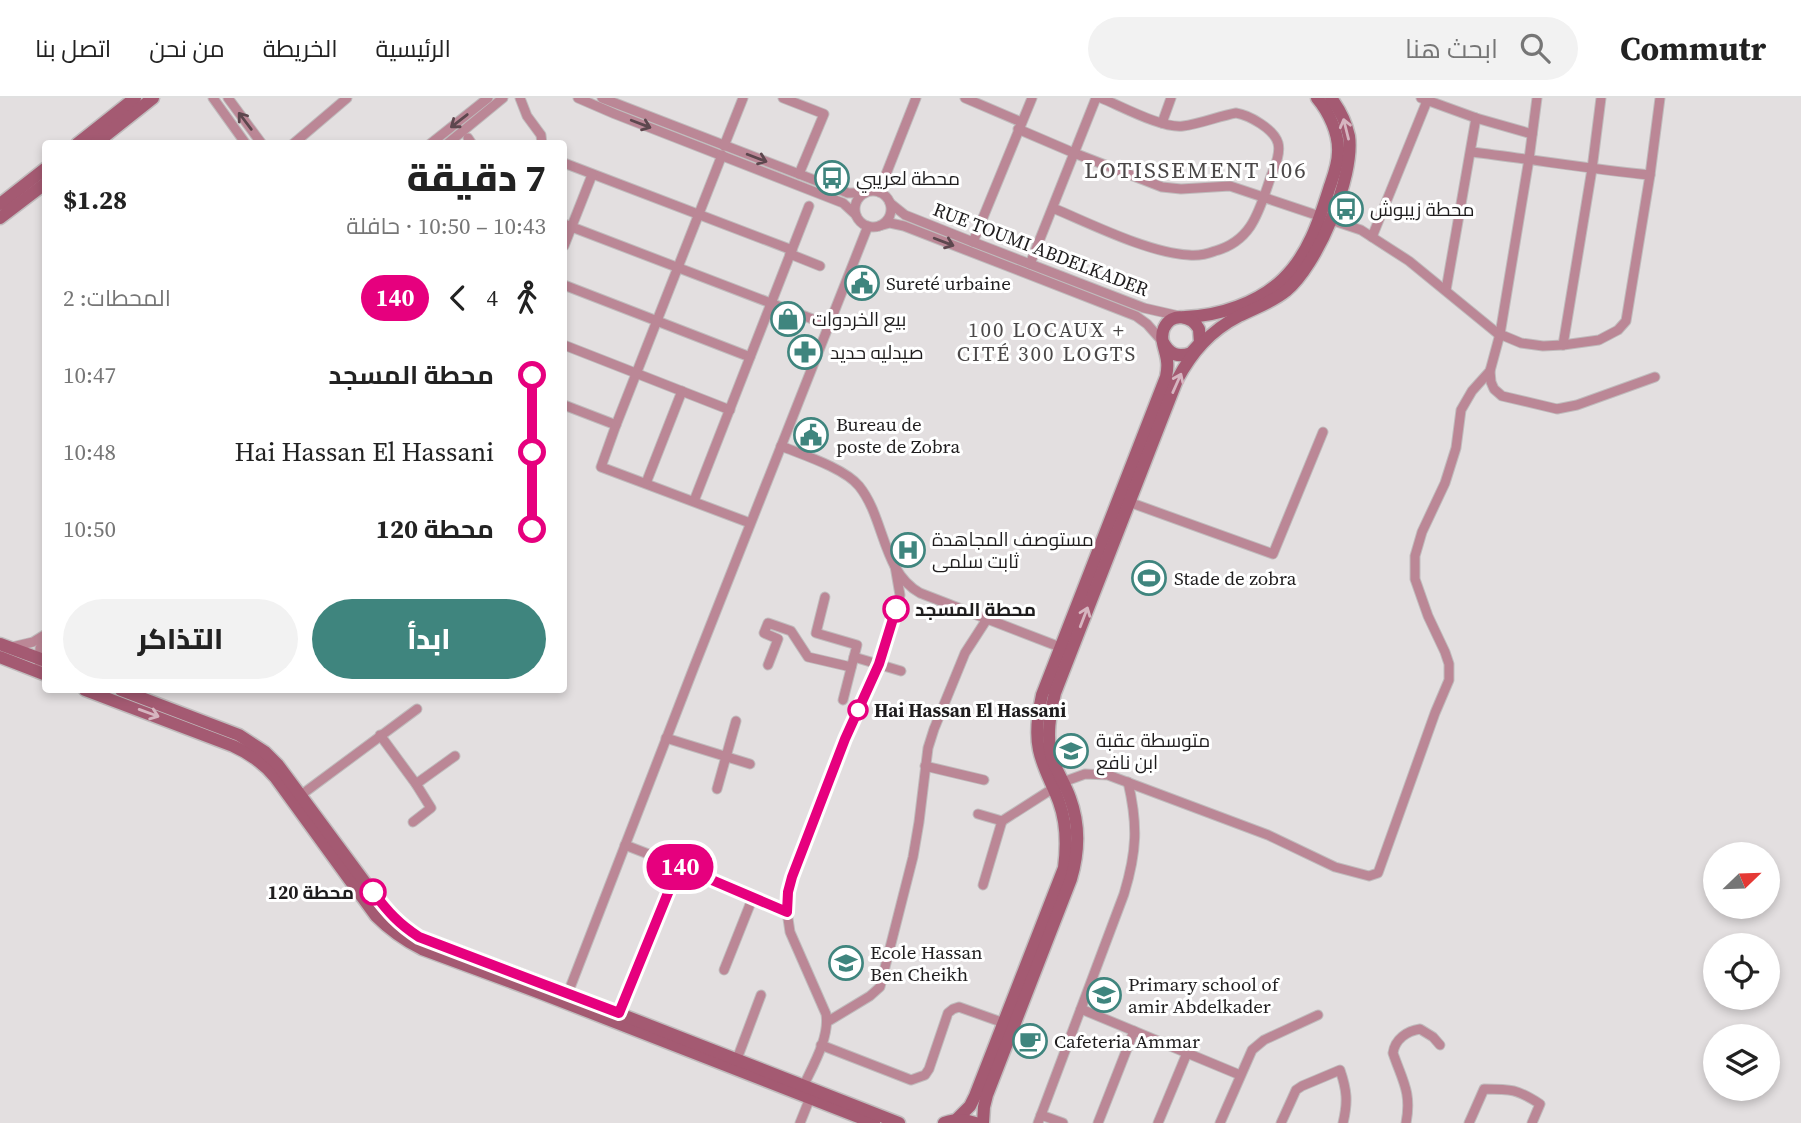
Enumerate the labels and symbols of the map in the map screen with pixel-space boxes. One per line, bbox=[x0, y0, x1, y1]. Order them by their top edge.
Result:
one-way arrow bbox=[237, 112, 252, 131]
one-way arrow bbox=[450, 113, 468, 128]
one-way arrow bbox=[1339, 118, 1352, 141]
one-way arrow bbox=[630, 119, 652, 132]
one-way arrow bbox=[746, 153, 767, 166]
district label: LOTISSEMENT 106 bbox=[1084, 154, 1308, 186]
bus stop icon: محطة لعريبي bbox=[813, 159, 851, 197]
place label: محطة لعريبي bbox=[856, 165, 960, 193]
bus stop icon: محطة زيبوش bbox=[1327, 190, 1365, 228]
street label: RUE TOUMI ABDELKADER bbox=[930, 196, 1153, 302]
place label: محطة زيبوش bbox=[1370, 196, 1474, 222]
one-way arrow bbox=[933, 236, 955, 249]
public building icon: Sureté urbaine bbox=[843, 264, 881, 302]
place label: Sureté urbaine bbox=[886, 270, 1011, 296]
shop icon: بيع الخردوات bbox=[769, 300, 807, 338]
place label: بيع الخردوات bbox=[812, 306, 906, 333]
district label: 100 LOCAUX + CITÉ 300 LOGTS bbox=[957, 315, 1137, 368]
pharmacy icon: صيدليه حديد bbox=[786, 333, 824, 371]
place label: صيدليه حديد bbox=[830, 339, 924, 365]
one-way arrow bbox=[1171, 373, 1184, 394]
place label: Bureau de poste de Zobra bbox=[836, 411, 960, 459]
public building icon: Bureau de poste de Zobra bbox=[792, 416, 830, 454]
place label: مستوصف المجاهدة ثابت سلمى bbox=[932, 526, 1094, 574]
hospital icon: مستوصف المجاهدة ثابت سلمى bbox=[889, 531, 927, 569]
sports icon: Stade de zobra bbox=[1130, 559, 1168, 597]
place label: Stade de zobra bbox=[1174, 565, 1297, 591]
marker: محطة المسجد bbox=[883, 596, 909, 622]
place label: محطة المسجد bbox=[915, 596, 1036, 622]
one-way arrow bbox=[1079, 607, 1092, 629]
place label: Hai Hassan El Hassani bbox=[874, 697, 1066, 723]
marker: Hai Hassan El Hassani bbox=[848, 700, 868, 720]
one-way arrow bbox=[138, 708, 160, 721]
place label: متوسطة عقبة ابن نافع bbox=[1096, 727, 1210, 776]
school or university icon: متوسطة عقبة ابن نافع bbox=[1052, 732, 1090, 770]
north arrow bbox=[1703, 842, 1780, 919]
line badge: 140 bbox=[640, 844, 720, 890]
place label: محطة 120 bbox=[268, 879, 354, 905]
marker: محطة 120 bbox=[360, 879, 386, 905]
place label: Ecole Hassan Ben Cheikh bbox=[870, 939, 983, 987]
school or university icon: Ecole Hassan Ben Cheikh bbox=[827, 944, 865, 982]
place label: Primary school of amir Abdelkader bbox=[1128, 971, 1281, 1019]
school or university icon: Primary school of amir Abdelkader bbox=[1085, 976, 1123, 1014]
cafe icon: Cafeteria Ammar bbox=[1011, 1022, 1049, 1060]
place label: Cafeteria Ammar bbox=[1054, 1028, 1200, 1054]

